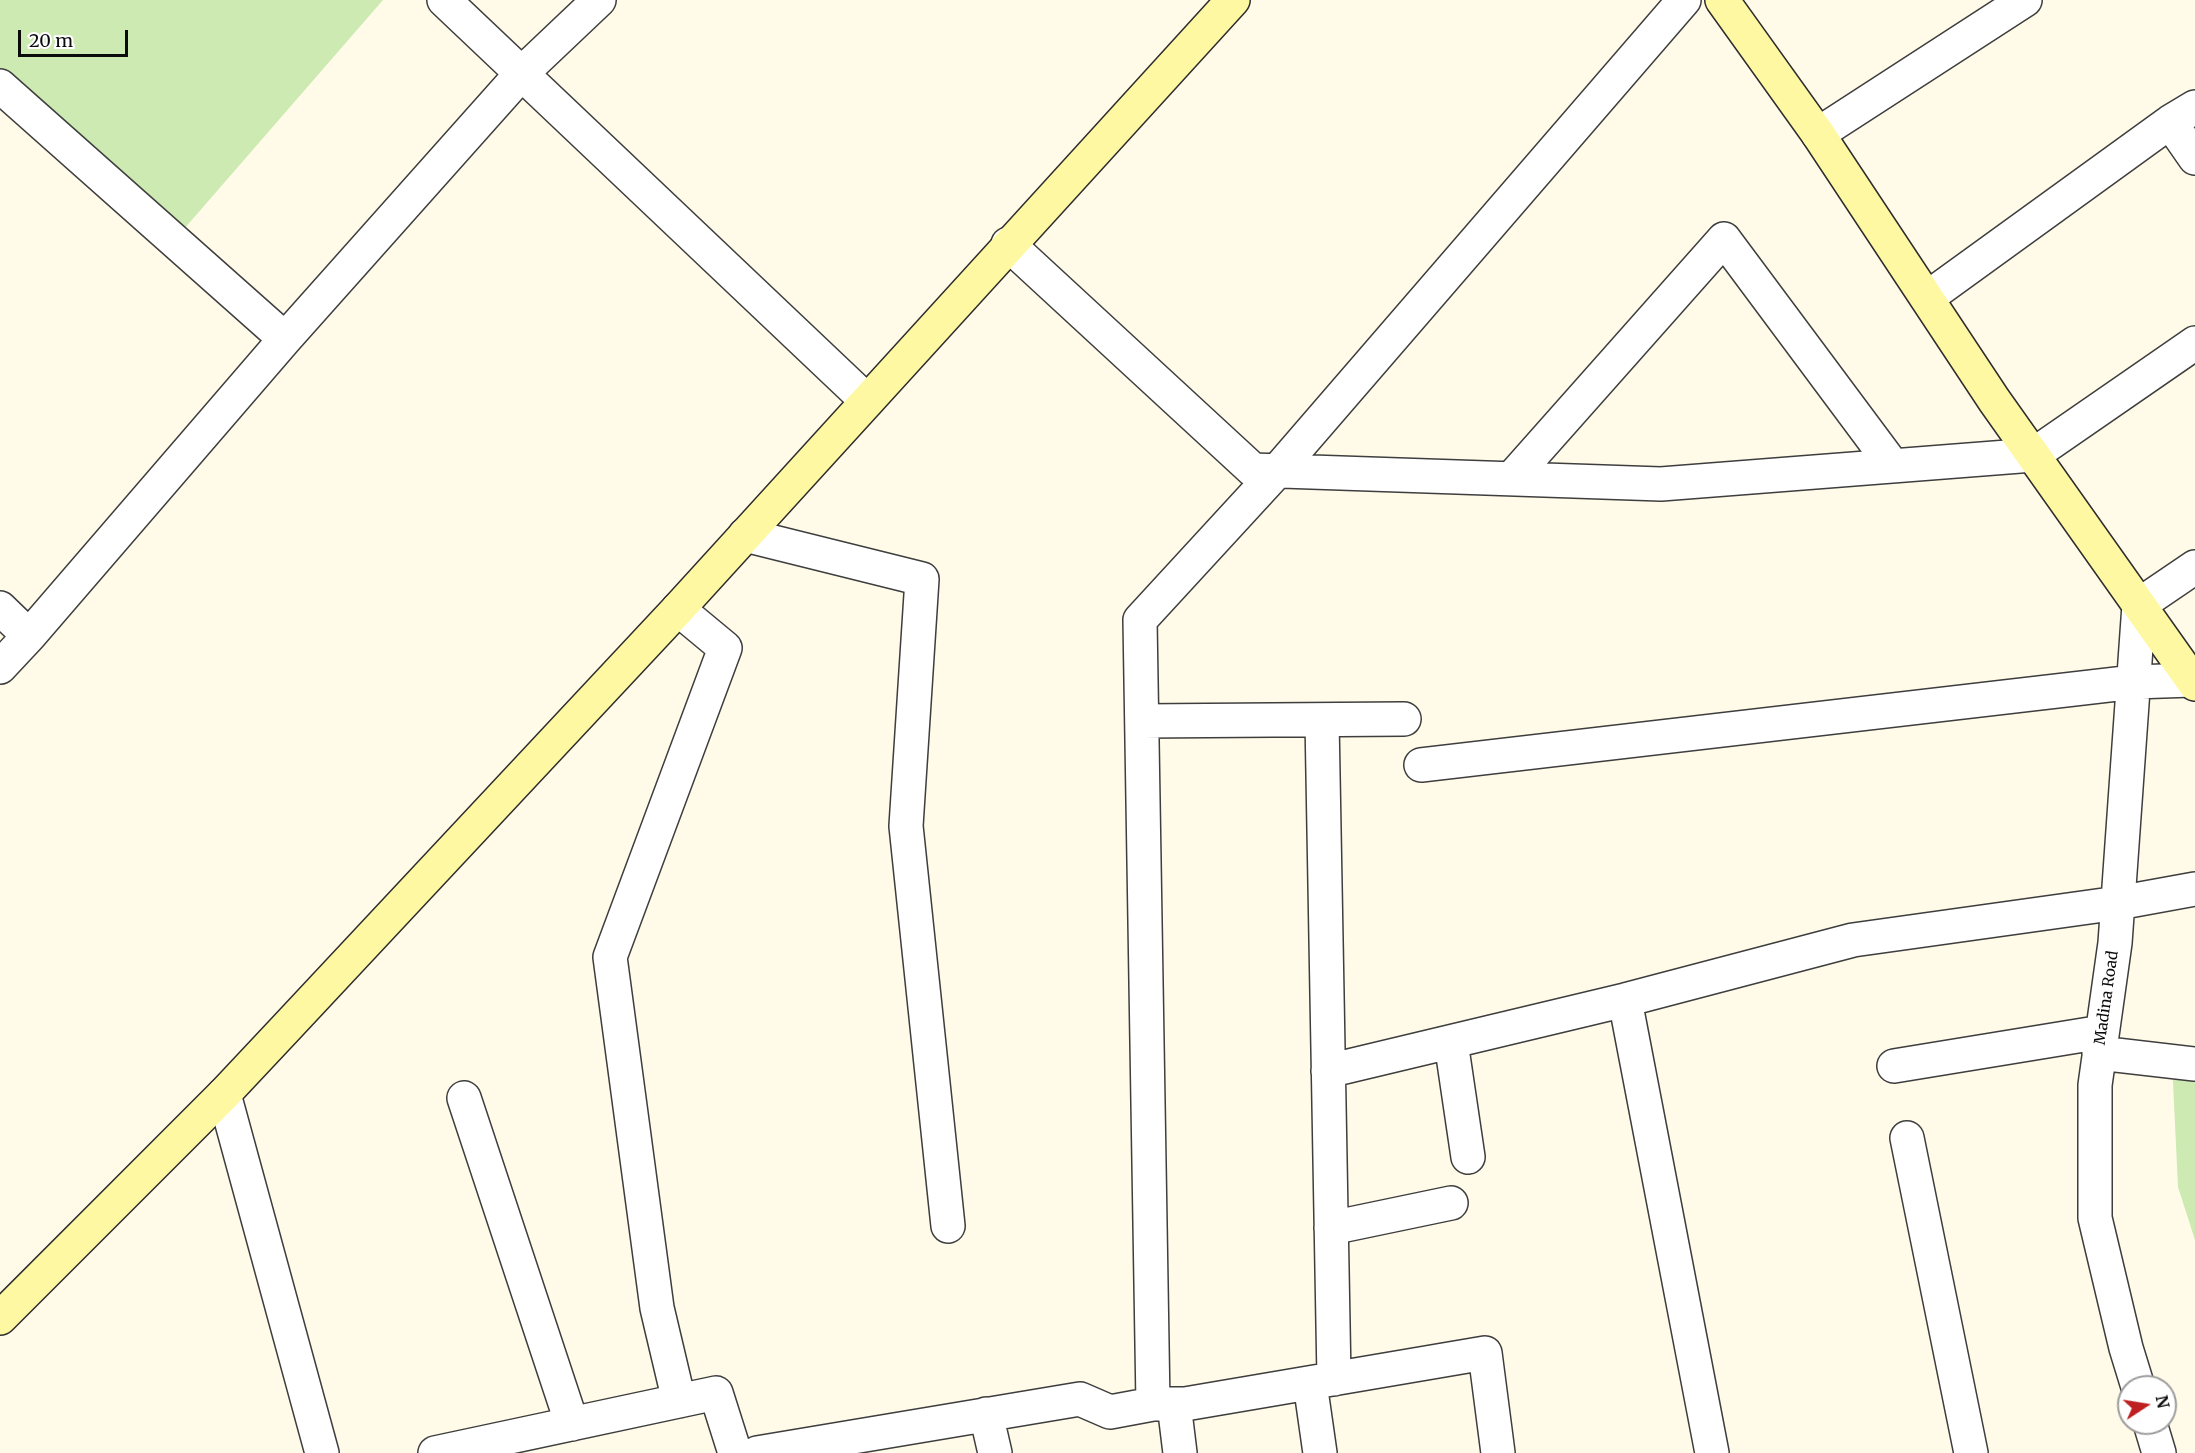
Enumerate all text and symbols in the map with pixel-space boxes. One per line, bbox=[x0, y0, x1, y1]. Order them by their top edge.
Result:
scale bar bbox=[21, 18, 130, 56]
text: 20 m bbox=[29, 29, 73, 52]
street label: Madina Road bbox=[2091, 950, 2123, 1046]
north arrow bbox=[2117, 1375, 2177, 1435]
text: N bbox=[2152, 1393, 2174, 1410]

